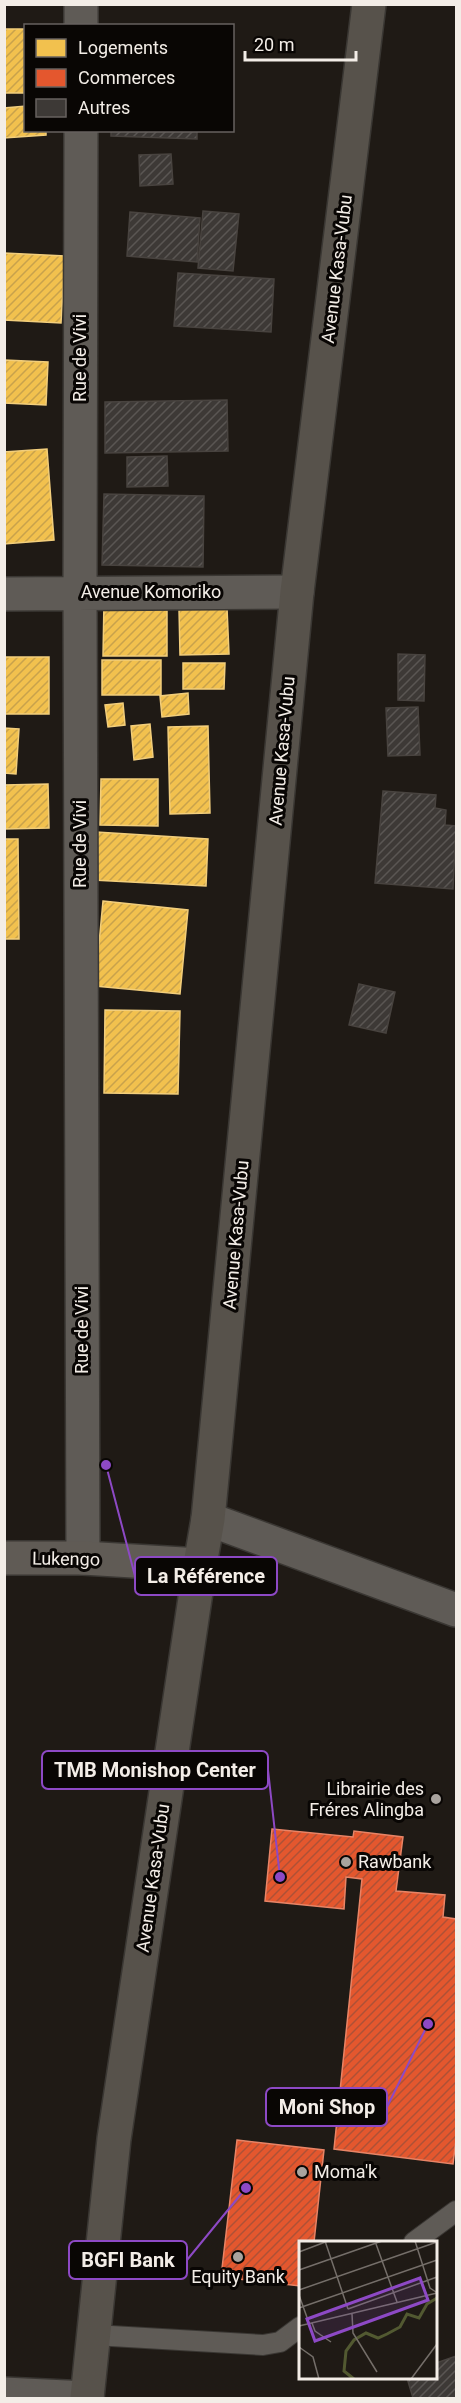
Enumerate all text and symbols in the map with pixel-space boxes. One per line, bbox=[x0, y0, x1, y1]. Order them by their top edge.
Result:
legend bbox=[24, 24, 234, 132]
scale bar bbox=[245, 24, 356, 62]
text: 20 m bbox=[254, 34, 294, 55]
text: Logements bbox=[78, 37, 168, 58]
text: Commerces bbox=[78, 67, 175, 88]
text: Autres bbox=[78, 97, 130, 118]
street label: Avenue Kasa-Vubu bbox=[317, 193, 356, 344]
street label: Rue de Vivi bbox=[69, 314, 90, 402]
street label: Avenue Komoriko bbox=[81, 581, 221, 602]
street label: Avenue Kasa-Vubu bbox=[265, 676, 298, 826]
street label: Rue de Vivi bbox=[69, 800, 90, 888]
street label: Avenue Kasa-Vubu bbox=[219, 1160, 252, 1310]
street label: Rue de Vivi bbox=[71, 1286, 92, 1374]
street label: Lukengo bbox=[32, 1547, 100, 1570]
callout: La Référence bbox=[135, 1557, 277, 1595]
text: La Référence bbox=[147, 1564, 265, 1588]
callout: TMB Monishop Center bbox=[42, 1751, 268, 1789]
text: TMB Monishop Center bbox=[54, 1758, 257, 1782]
place label: Librairie des Fréres Alingba bbox=[309, 1778, 424, 1820]
marker: Librairie des Fréres Alingba bbox=[429, 1792, 443, 1806]
street label: Avenue Kasa-Vubu bbox=[132, 1802, 173, 1953]
place label: Rawbank bbox=[358, 1851, 432, 1872]
marker: Rawbank bbox=[339, 1855, 353, 1869]
callout: Moni Shop bbox=[266, 2088, 387, 2126]
text: Moni Shop bbox=[279, 2095, 375, 2119]
place label: Moma'k bbox=[314, 2161, 378, 2182]
marker: Moma'k bbox=[295, 2165, 309, 2179]
callout: BGFI Bank bbox=[69, 2241, 187, 2279]
inset map bbox=[299, 2241, 437, 2379]
text: BGFI Bank bbox=[81, 2248, 175, 2272]
marker: Equity Bank bbox=[231, 2250, 245, 2264]
place label: Equity Bank bbox=[191, 2266, 286, 2287]

